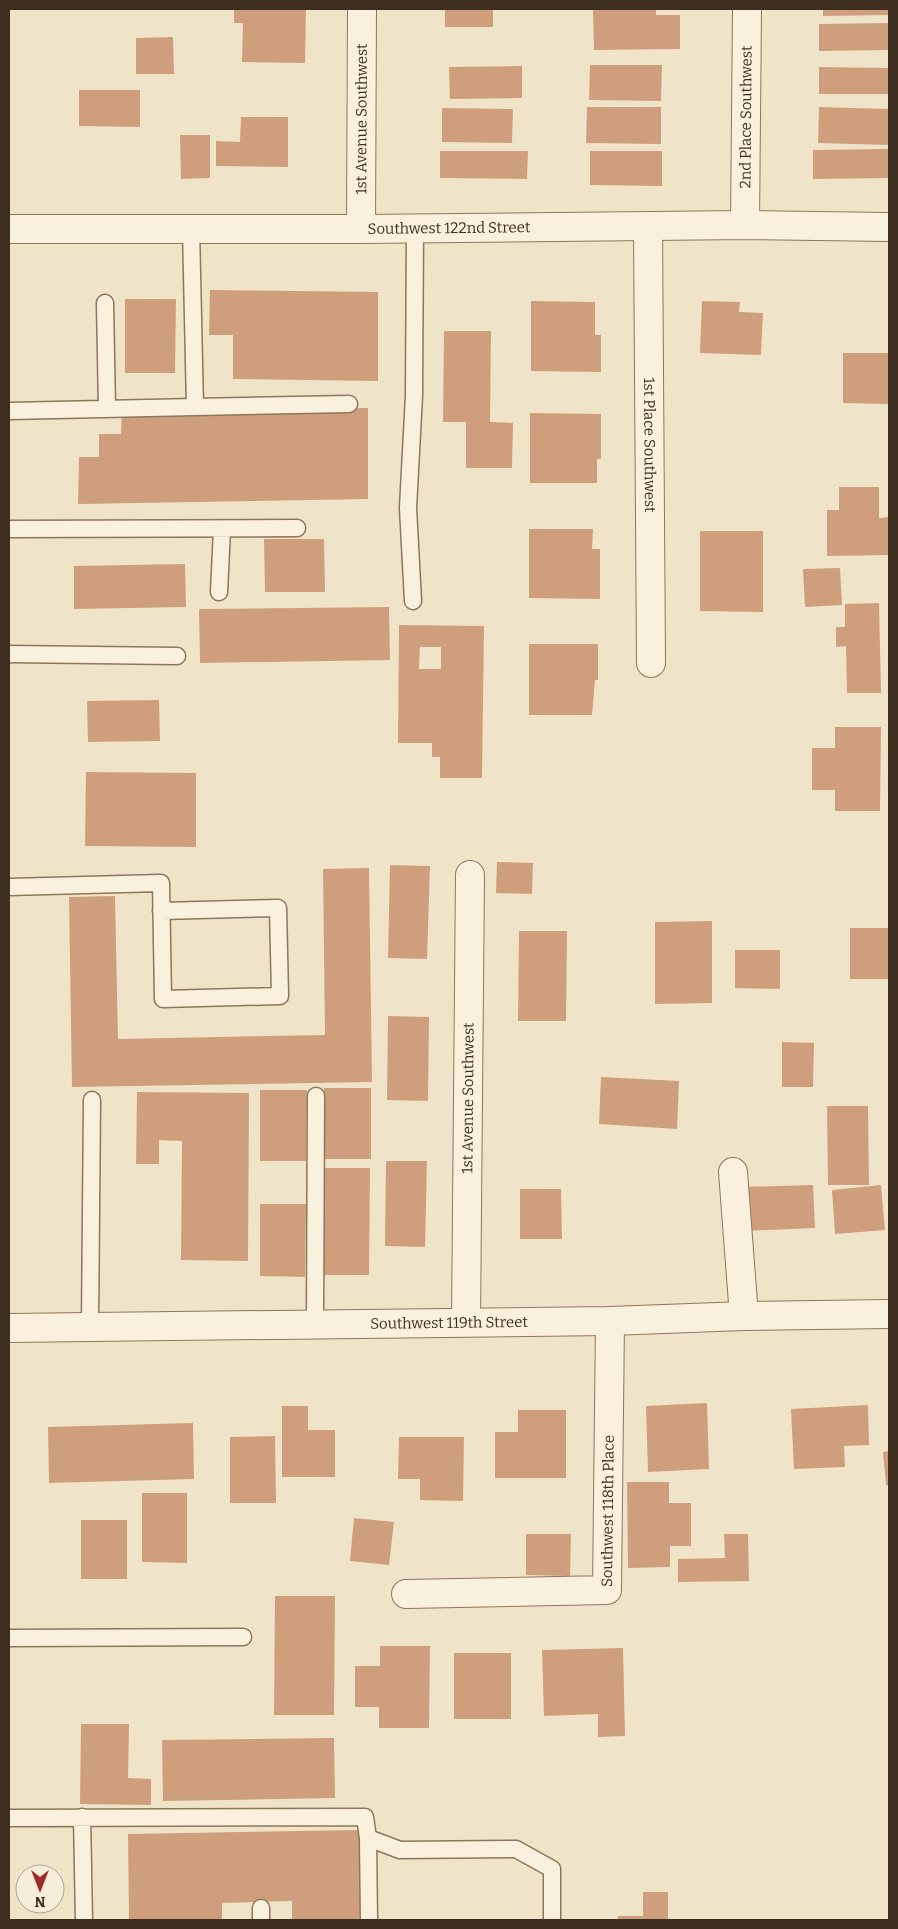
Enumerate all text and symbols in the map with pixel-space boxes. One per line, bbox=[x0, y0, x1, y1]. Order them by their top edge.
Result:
street label: 1st Avenue Southwest bbox=[352, 43, 371, 195]
street label: 2nd Place Southwest bbox=[736, 45, 756, 189]
street label: Southwest 122nd Street bbox=[367, 218, 531, 238]
street label: 1st Place Southwest bbox=[640, 377, 659, 513]
street label: 1st Avenue Southwest bbox=[458, 1022, 478, 1174]
street label: Southwest 119th Street bbox=[370, 1313, 528, 1333]
street label: Southwest 118th Place bbox=[598, 1435, 618, 1587]
north arrow bbox=[15, 1864, 65, 1914]
text: N bbox=[34, 1893, 45, 1910]

